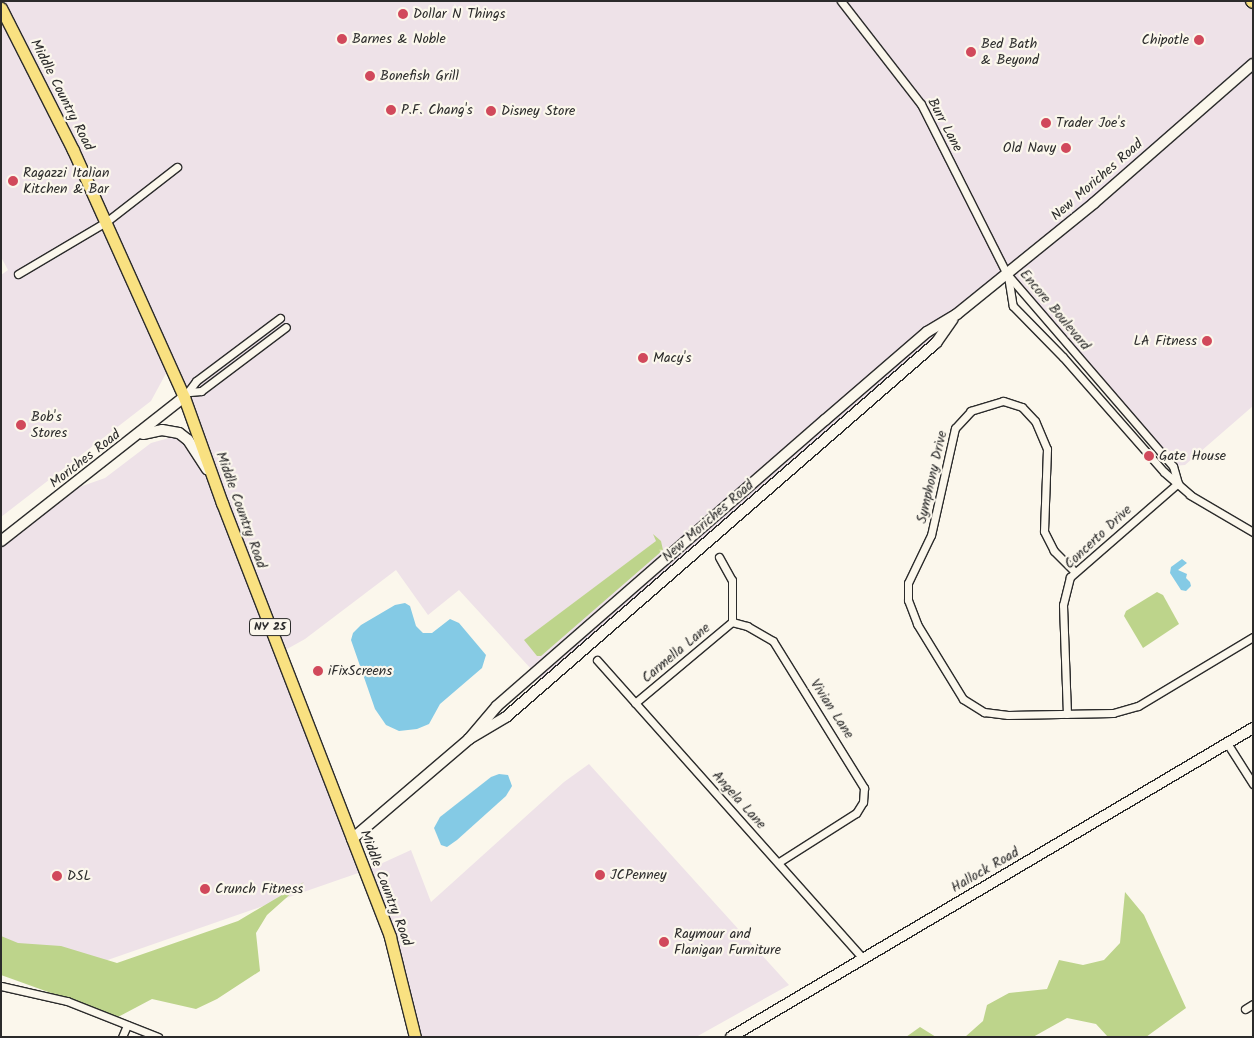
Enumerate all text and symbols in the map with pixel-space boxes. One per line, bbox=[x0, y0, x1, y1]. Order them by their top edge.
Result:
place label: Dollar N Things bbox=[413, 6, 506, 22]
marker: Dollar N Things bbox=[397, 8, 409, 20]
place label: Barnes & Noble bbox=[352, 31, 446, 47]
place label: Chipotle bbox=[1142, 32, 1189, 48]
marker: Barnes & Noble bbox=[336, 33, 348, 45]
marker: Chipotle bbox=[1193, 34, 1205, 46]
street label: Middle Country Road bbox=[27, 36, 97, 154]
place label: Bed Bath & Beyond bbox=[981, 36, 1039, 68]
marker: Bed Bath & Beyond bbox=[965, 46, 977, 58]
place label: Bonefish Grill bbox=[380, 68, 459, 84]
marker: Bonefish Grill bbox=[364, 70, 376, 82]
street label: Burr Lane bbox=[924, 95, 966, 155]
place label: P.F. Chang's bbox=[401, 102, 473, 118]
place label: Disney Store bbox=[501, 103, 575, 119]
marker: P.F. Chang's bbox=[385, 104, 397, 116]
marker: Disney Store bbox=[485, 105, 497, 117]
place label: Trader Joe's bbox=[1056, 115, 1125, 131]
marker: Trader Joe's bbox=[1040, 117, 1052, 129]
street label: New Moriches Road bbox=[1048, 136, 1146, 224]
place label: Old Navy bbox=[1003, 140, 1056, 156]
marker: Old Navy bbox=[1060, 142, 1072, 154]
place label: Ragazzi Italian Kitchen & Bar bbox=[23, 165, 109, 198]
marker: Ragazzi Italian Kitchen & Bar bbox=[7, 175, 19, 187]
street label: Encore Boulevard bbox=[1016, 266, 1094, 354]
place label: LA Fitness bbox=[1133, 333, 1197, 349]
marker: LA Fitness bbox=[1201, 335, 1213, 347]
place label: Macy's bbox=[653, 350, 691, 366]
marker: Macy's bbox=[637, 352, 649, 364]
place label: Bob's Stores bbox=[31, 409, 67, 442]
marker: Bob's Stores bbox=[15, 419, 27, 431]
street label: Moriches Road bbox=[46, 426, 124, 492]
street label: Symphony Drive bbox=[913, 429, 951, 525]
place label: Gate House bbox=[1159, 448, 1226, 464]
street label: Middle Country Road bbox=[212, 449, 270, 571]
marker: Gate House bbox=[1143, 450, 1155, 462]
street label: New Moriches Road bbox=[659, 477, 757, 565]
street label: Concerto Drive bbox=[1061, 502, 1135, 572]
road number: NY 25 bbox=[249, 618, 291, 636]
street label: Carmella Lane bbox=[638, 620, 714, 686]
place label: iFixScreens bbox=[328, 663, 392, 679]
marker: iFixScreens bbox=[312, 665, 324, 677]
street label: Vivian Lane bbox=[807, 676, 857, 742]
street label: Angela Lane bbox=[708, 767, 770, 833]
street label: Middle Country Road bbox=[356, 828, 416, 948]
street label: Hallock Road bbox=[948, 844, 1022, 896]
place label: JCPenney bbox=[610, 867, 667, 883]
place label: DSL bbox=[67, 868, 91, 884]
marker: JCPenney bbox=[594, 869, 606, 881]
marker: DSL bbox=[51, 870, 63, 882]
place label: Crunch Fitness bbox=[215, 881, 303, 897]
marker: Crunch Fitness bbox=[199, 883, 211, 895]
place label: Raymour and Flanigan Furniture bbox=[674, 926, 781, 959]
marker: Raymour and Flanigan Furniture bbox=[658, 936, 670, 948]

